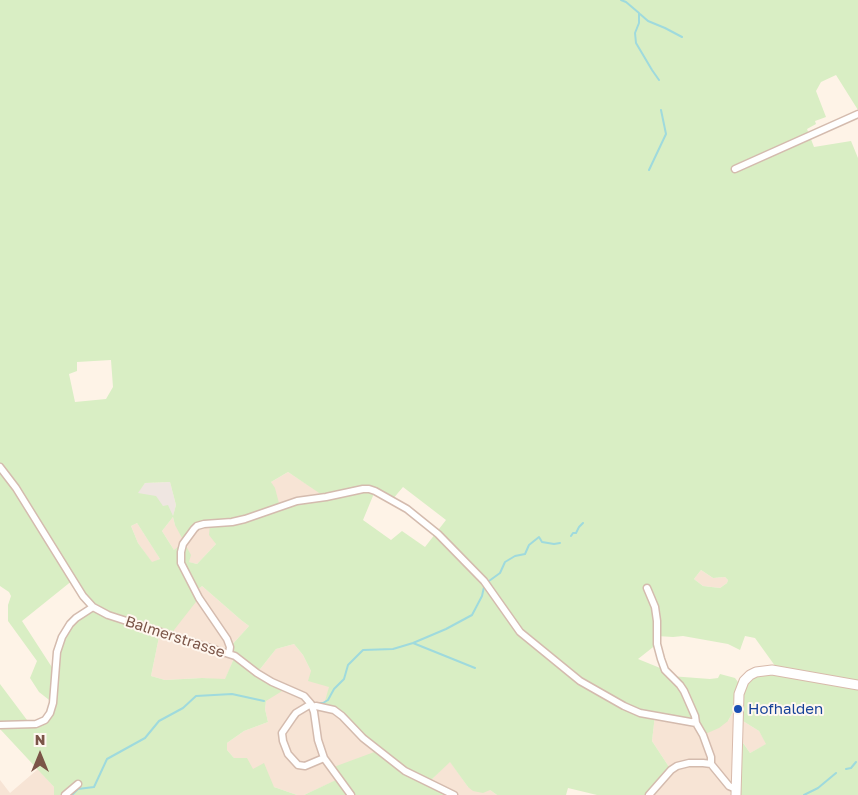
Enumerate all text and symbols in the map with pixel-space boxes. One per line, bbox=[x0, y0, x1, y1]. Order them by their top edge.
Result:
street label: Balmerstrasse bbox=[123, 612, 227, 662]
place label: Hofhalden bbox=[748, 700, 823, 718]
marker: Hofhalden bbox=[732, 703, 744, 715]
north arrow bbox=[15, 730, 65, 780]
text: N bbox=[35, 731, 45, 748]

